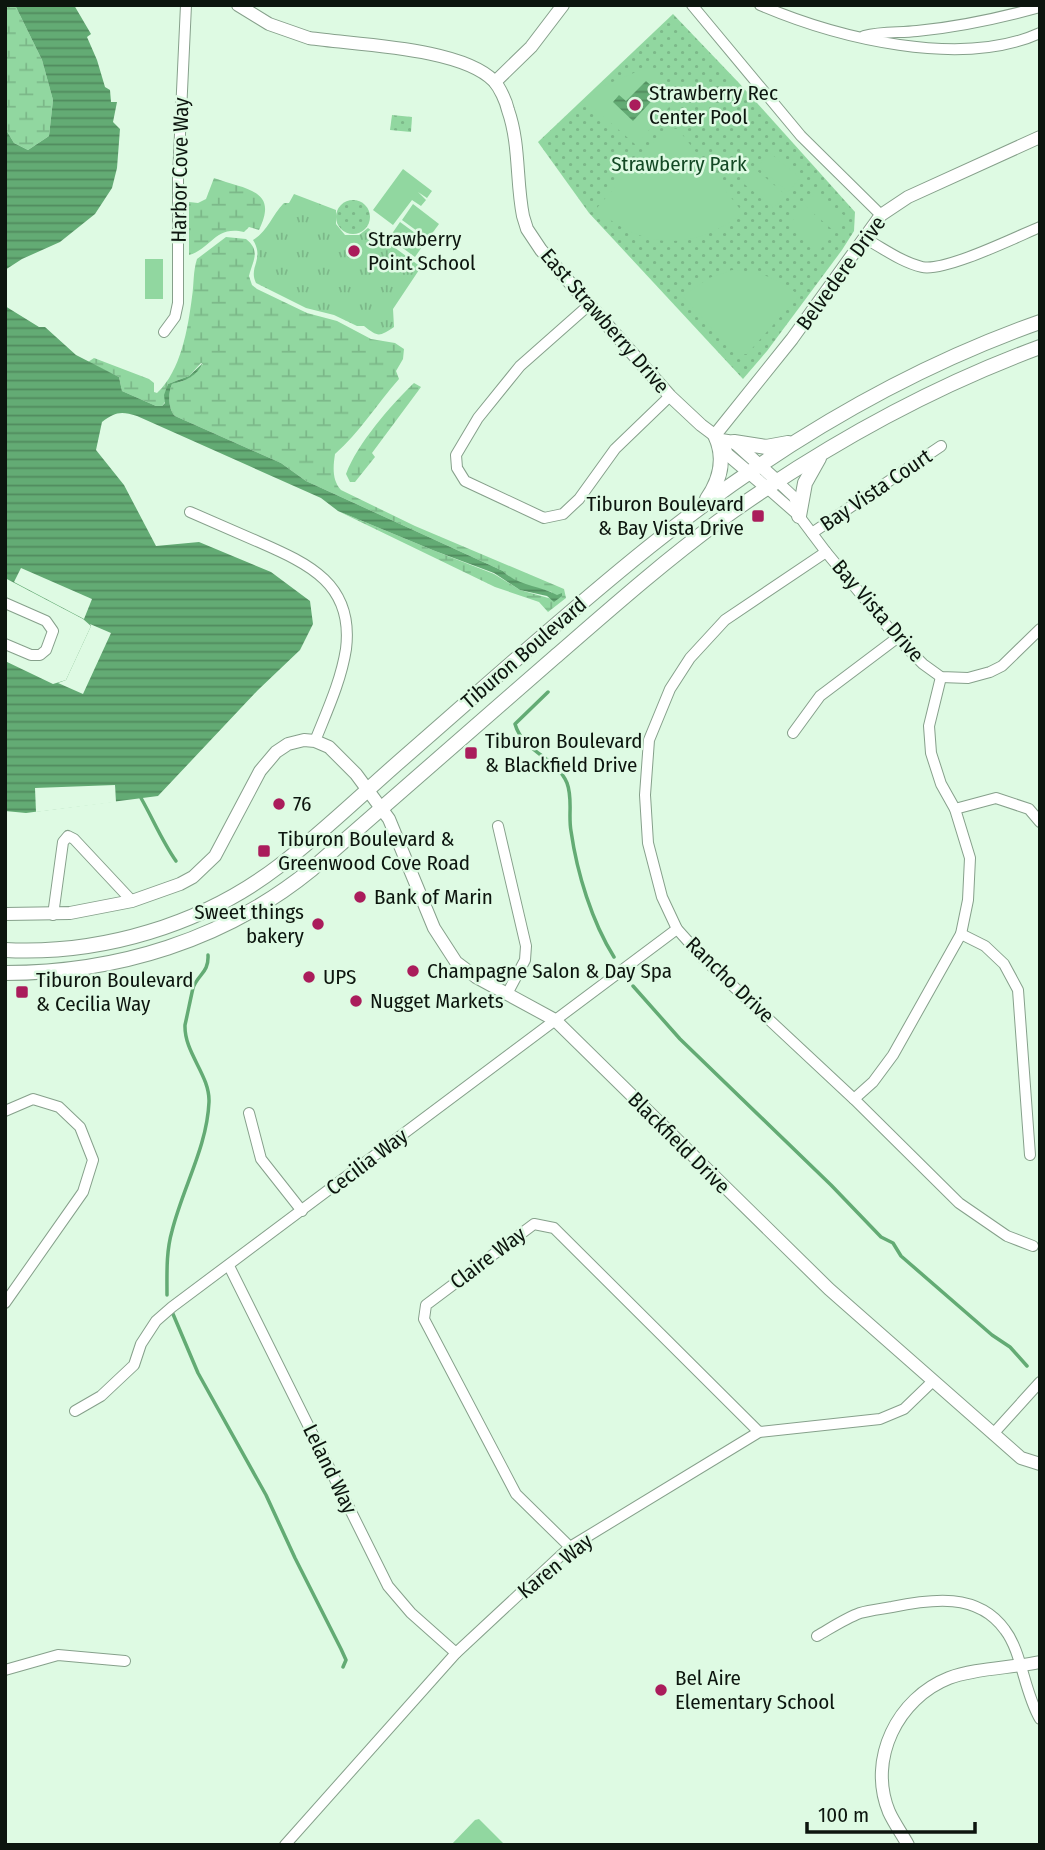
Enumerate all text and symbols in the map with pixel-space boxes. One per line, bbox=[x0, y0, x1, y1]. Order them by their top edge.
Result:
place label: Strawberry Rec Center Pool bbox=[649, 80, 778, 130]
street label: Harbor Cove Way bbox=[166, 97, 194, 243]
marker: Strawberry Rec Center Pool bbox=[627, 97, 643, 113]
park label: Strawberry Park bbox=[611, 151, 747, 177]
street label: Belvedere Drive bbox=[791, 211, 891, 335]
place label: Strawberry Point School bbox=[368, 226, 476, 276]
marker: Strawberry Point School bbox=[346, 243, 362, 259]
street label: East Strawberry Drive bbox=[535, 243, 675, 399]
street label: Bay Vista Court bbox=[815, 443, 937, 537]
place label: Tiburon Boulevard & Bay Vista Drive bbox=[586, 491, 744, 541]
marker: Tiburon Boulevard & Bay Vista Drive bbox=[750, 508, 766, 524]
street label: Bay Vista Drive bbox=[826, 555, 930, 667]
street label: Tiburon Boulevard bbox=[456, 592, 592, 714]
place label: Tiburon Boulevard & Blackfield Drive bbox=[485, 728, 643, 778]
marker: Tiburon Boulevard & Blackfield Drive bbox=[463, 745, 479, 761]
place label: 76 bbox=[293, 791, 311, 817]
marker: 76 bbox=[271, 796, 287, 812]
place label: Tiburon Boulevard & Greenwood Cove Road bbox=[278, 826, 470, 876]
marker: Tiburon Boulevard & Greenwood Cove Road bbox=[256, 843, 272, 859]
place label: Bank of Marin bbox=[374, 884, 493, 910]
marker: Bank of Marin bbox=[352, 889, 368, 905]
place label: Sweet things bakery bbox=[194, 899, 305, 949]
marker: Sweet things bakery bbox=[310, 916, 326, 932]
street label: Rancho Drive bbox=[680, 931, 780, 1029]
place label: Champagne Salon & Day Spa bbox=[427, 958, 672, 984]
marker: Champagne Salon & Day Spa bbox=[405, 963, 421, 979]
place label: UPS bbox=[323, 964, 356, 990]
place label: Tiburon Boulevard & Cecilia Way bbox=[36, 967, 194, 1017]
marker: UPS bbox=[301, 969, 317, 985]
marker: Tiburon Boulevard & Cecilia Way bbox=[14, 984, 30, 1000]
place label: Nugget Markets bbox=[370, 988, 504, 1014]
marker: Nugget Markets bbox=[348, 993, 364, 1009]
street label: Blackfield Drive bbox=[623, 1087, 735, 1199]
street label: Cecilia Way bbox=[321, 1123, 413, 1201]
street label: Claire Way bbox=[445, 1221, 531, 1295]
street label: Leland Way bbox=[297, 1420, 363, 1519]
street label: Karen Way bbox=[512, 1528, 598, 1604]
place label: Bel Aire Elementary School bbox=[675, 1665, 835, 1715]
marker: Bel Aire Elementary School bbox=[653, 1682, 669, 1698]
scale bar bbox=[807, 1790, 975, 1834]
text: 100 m bbox=[818, 1802, 869, 1828]

